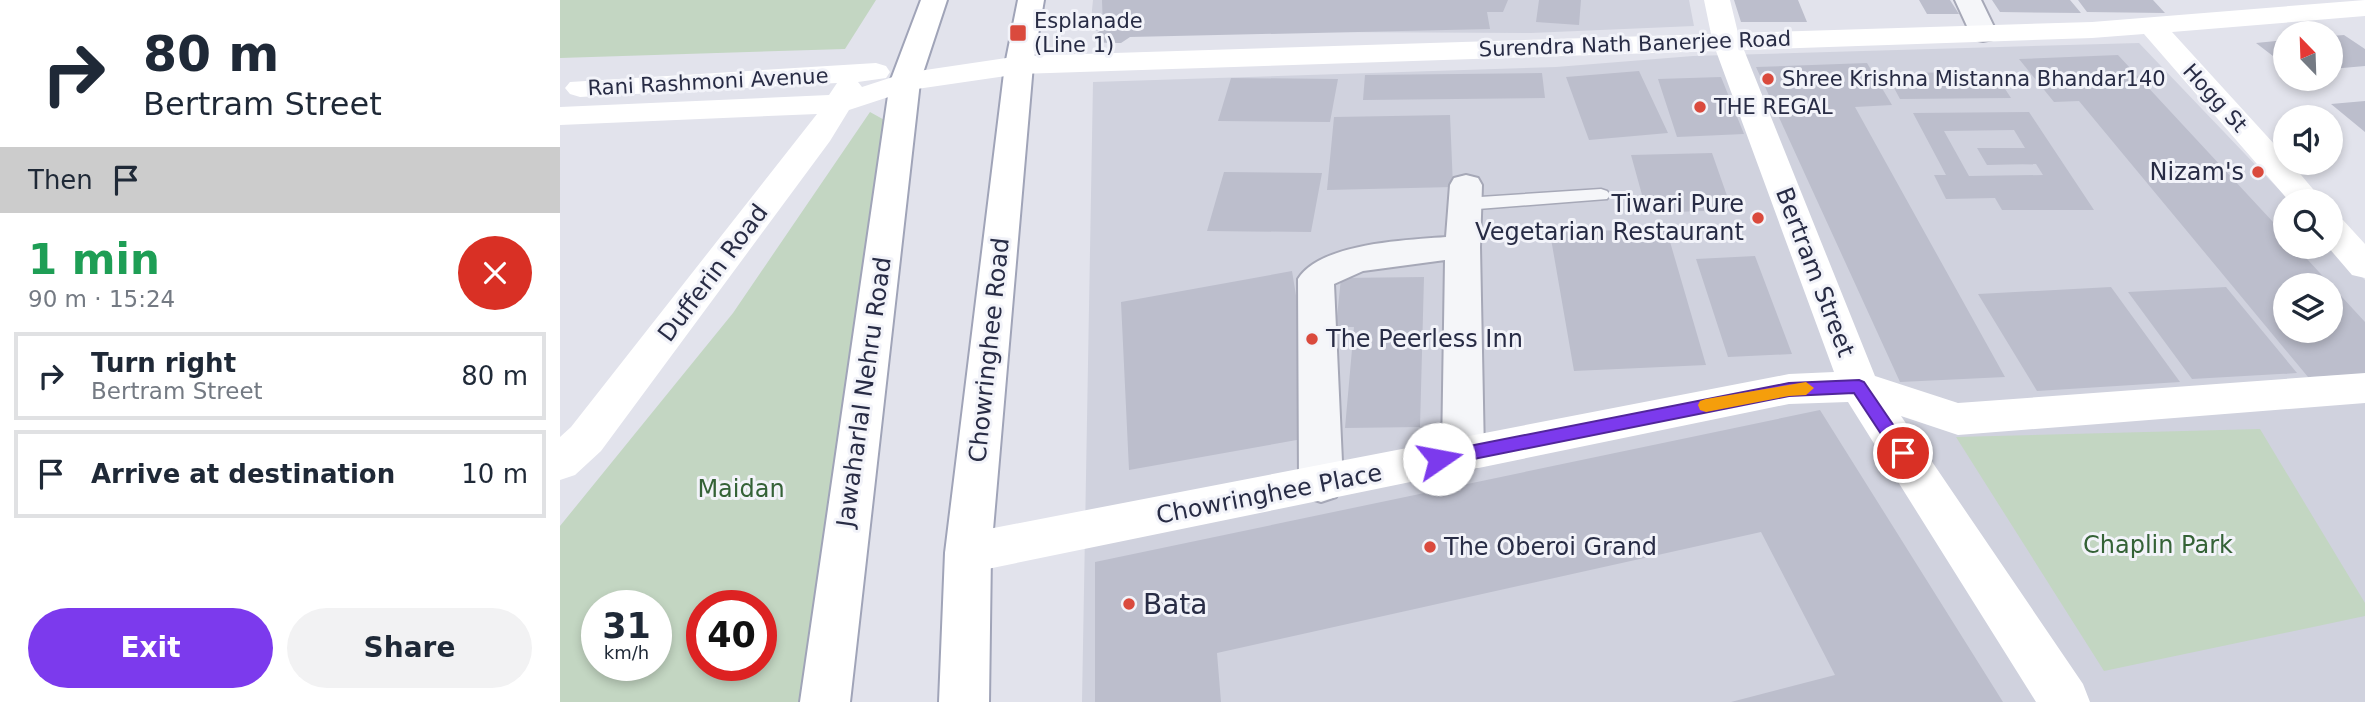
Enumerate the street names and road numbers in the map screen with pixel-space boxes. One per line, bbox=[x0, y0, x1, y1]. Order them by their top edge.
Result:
street label: Surendra Nath Banerjee Road bbox=[1478, 27, 1792, 61]
street label: Hogg St bbox=[2178, 59, 2252, 137]
street label: Rani Rashmoni Avenue bbox=[587, 64, 829, 100]
street label: Bertram Street bbox=[1770, 183, 1860, 361]
street label: Dufferin Road bbox=[652, 199, 774, 347]
street label: Chowringhee Road bbox=[963, 236, 1015, 464]
street label: Jawaharlal Nehru Road bbox=[831, 255, 897, 531]
street label: Chowringhee Place bbox=[1154, 458, 1384, 530]

